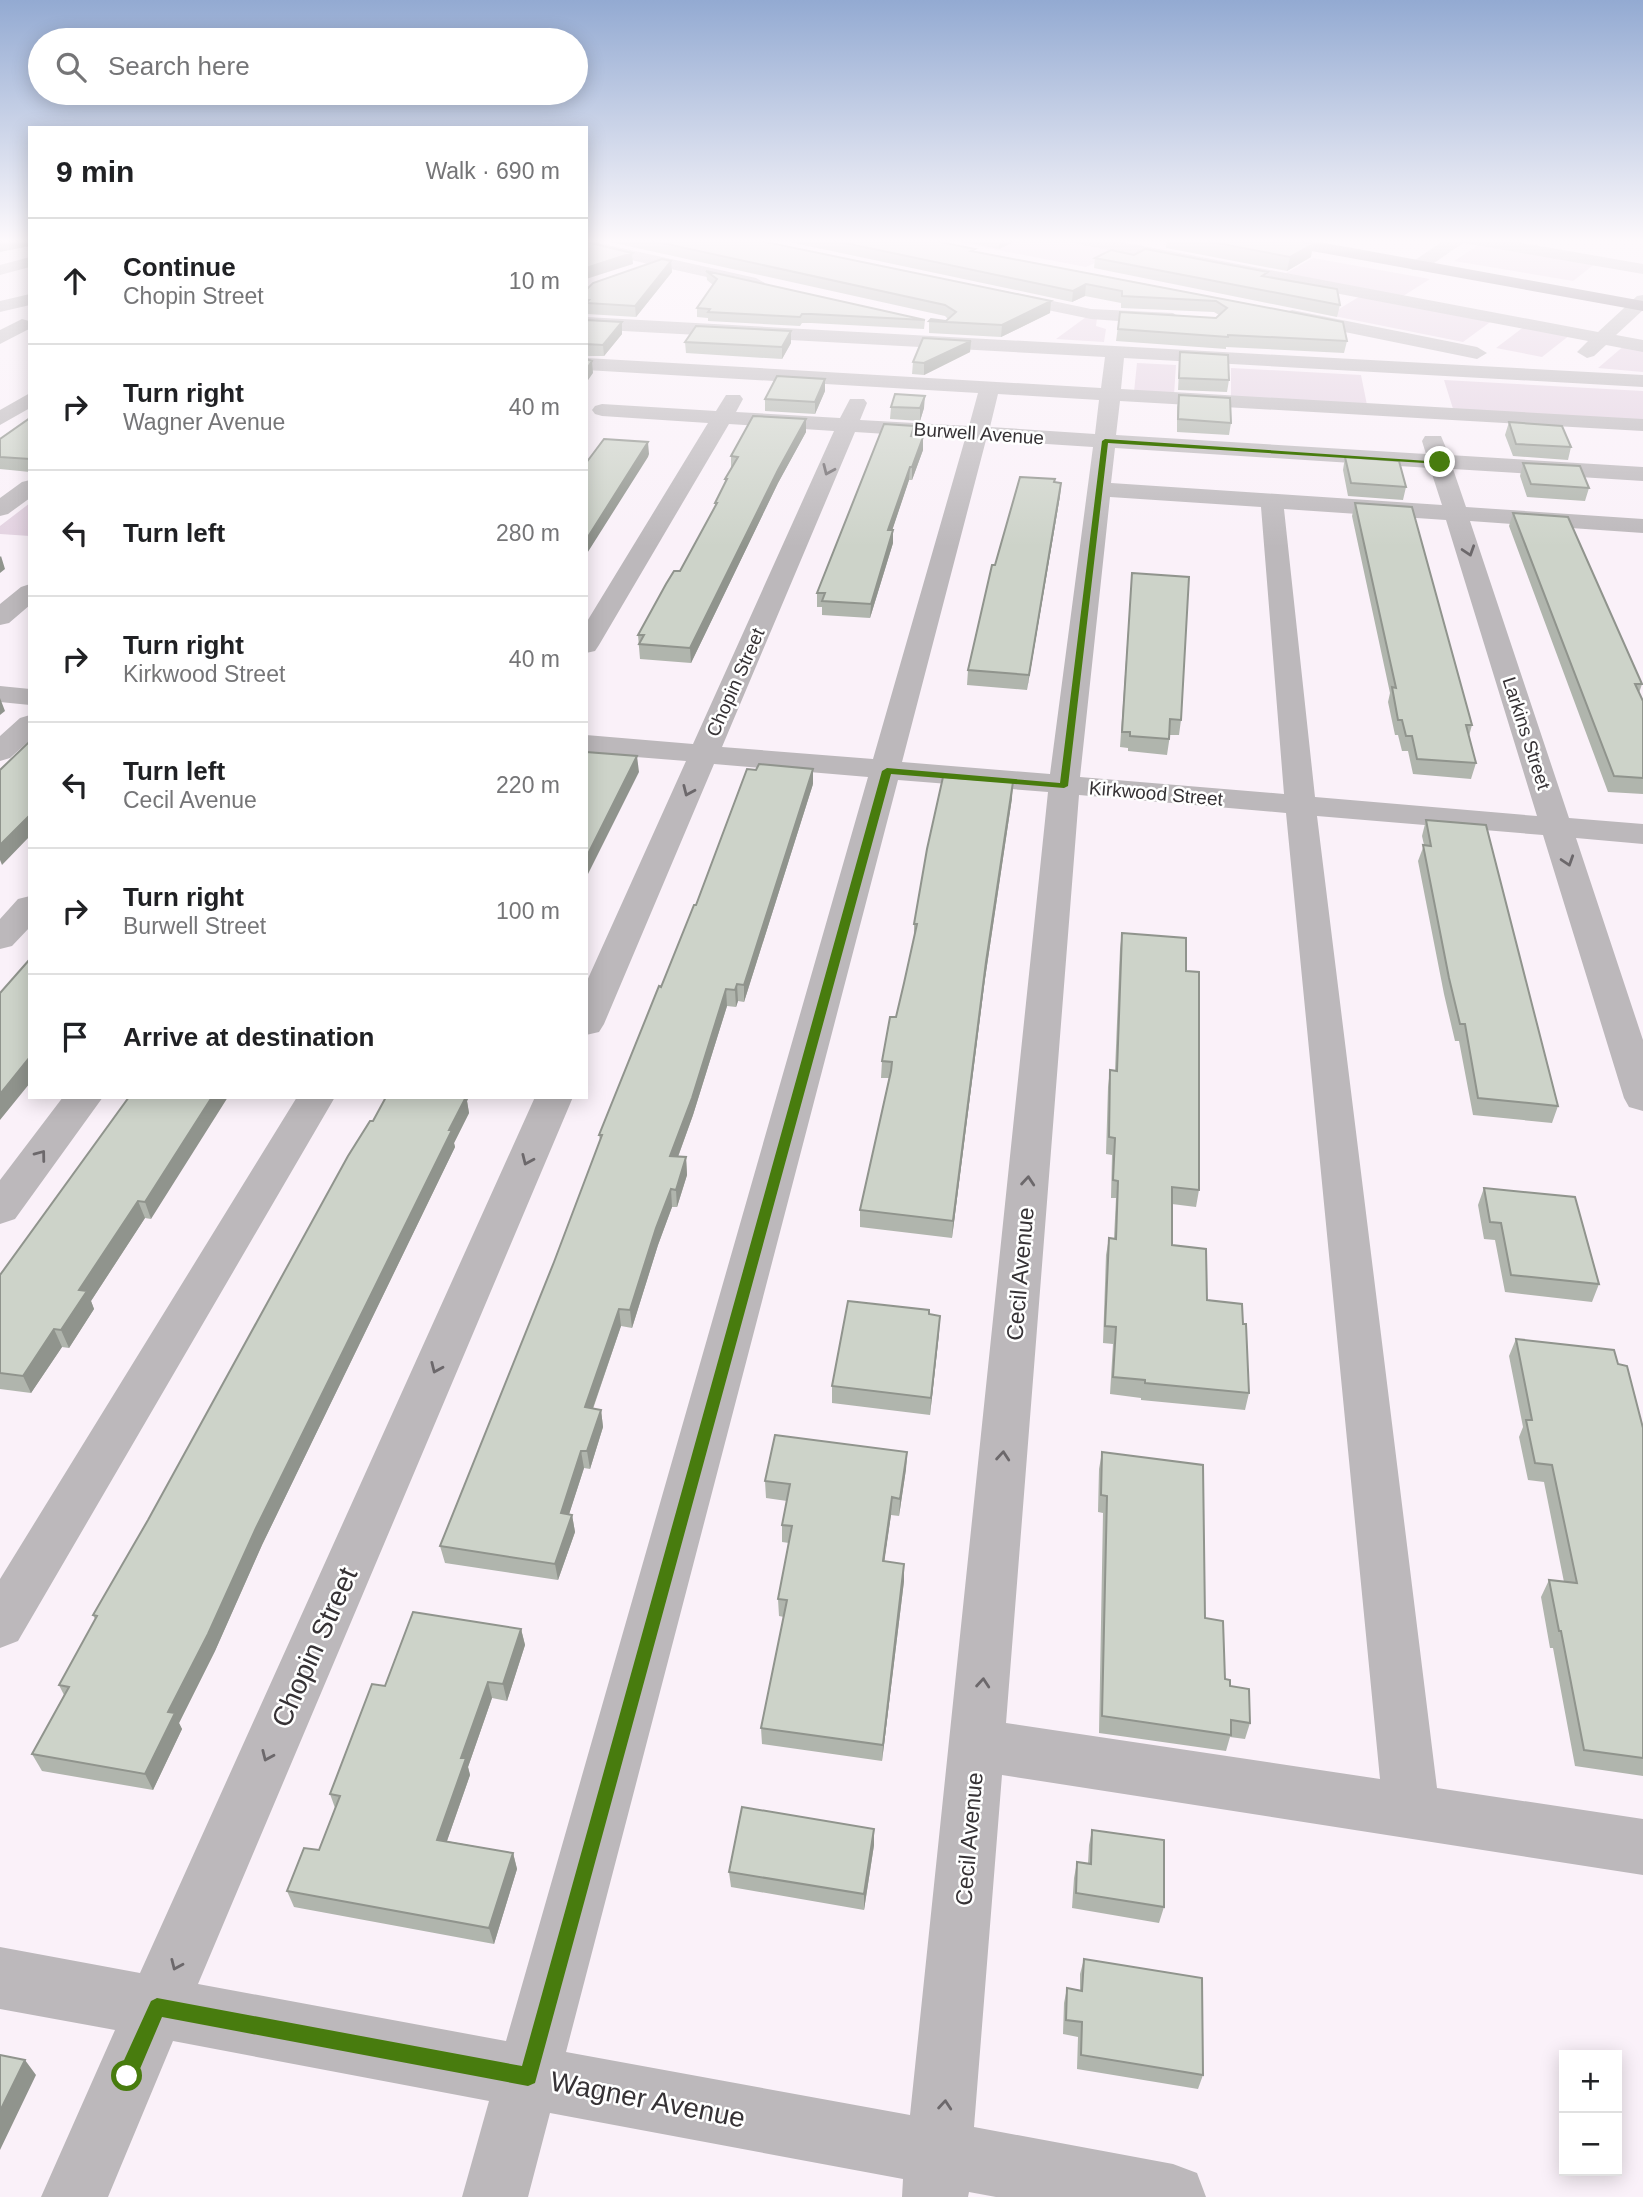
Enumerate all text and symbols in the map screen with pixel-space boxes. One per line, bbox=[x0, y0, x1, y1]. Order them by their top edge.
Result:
search box bbox=[28, 28, 588, 105]
icon: search bbox=[52, 48, 90, 86]
text: Search here bbox=[108, 51, 250, 81]
text: 9 min bbox=[56, 155, 134, 188]
text: Walk · 690 m bbox=[425, 158, 560, 184]
text: Continue bbox=[123, 252, 236, 282]
icon: ahead bbox=[56, 262, 94, 300]
text: 10 m bbox=[509, 268, 560, 294]
text: Chopin Street bbox=[123, 283, 264, 309]
text: Turn right bbox=[123, 378, 244, 408]
icon: right bbox=[56, 388, 94, 426]
text: 40 m bbox=[509, 394, 560, 420]
text: Wagner Avenue bbox=[123, 409, 285, 435]
street label: Burwell Avenue bbox=[913, 418, 1045, 449]
route end bbox=[1424, 446, 1455, 477]
one-way arrow bbox=[822, 463, 836, 475]
icon: left bbox=[56, 514, 94, 552]
text: Turn left bbox=[123, 518, 225, 548]
text: 280 m bbox=[496, 520, 560, 546]
one-way arrow bbox=[1460, 544, 1475, 556]
street label: Chopin Street bbox=[702, 624, 769, 740]
text: Turn right bbox=[123, 630, 244, 660]
icon: right bbox=[56, 640, 94, 678]
text: 40 m bbox=[509, 646, 560, 672]
text: Kirkwood Street bbox=[123, 661, 285, 687]
street label: Larkins Street bbox=[1498, 674, 1555, 793]
text: Turn left bbox=[123, 756, 225, 786]
icon: left bbox=[56, 766, 94, 804]
text: 220 m bbox=[496, 772, 560, 798]
street label: Kirkwood Street bbox=[1088, 777, 1224, 810]
one-way arrow bbox=[682, 784, 696, 796]
text: Cecil Avenue bbox=[123, 787, 257, 813]
one-way arrow bbox=[1560, 854, 1574, 866]
text: Turn right bbox=[123, 882, 244, 912]
icon: right bbox=[56, 892, 94, 930]
text: 100 m bbox=[496, 898, 560, 924]
text: Burwell Street bbox=[123, 913, 266, 939]
icon: arrive bbox=[56, 1018, 94, 1056]
text: Arrive at destination bbox=[123, 1022, 374, 1052]
one-way arrow bbox=[33, 1150, 45, 1162]
one-way arrow bbox=[521, 1153, 535, 1165]
one-way arrow bbox=[1020, 1175, 1035, 1186]
street label: Cecil Avenue bbox=[1001, 1206, 1039, 1342]
one-way arrow bbox=[430, 1361, 444, 1374]
one-way arrow bbox=[995, 1451, 1010, 1462]
street label: Chopin Street bbox=[265, 1562, 364, 1732]
one-way arrow bbox=[975, 1677, 990, 1689]
one-way arrow bbox=[261, 1750, 275, 1762]
street label: Cecil Avenue bbox=[950, 1771, 988, 1907]
one-way arrow bbox=[170, 1958, 184, 1970]
map controls bbox=[1559, 2050, 1622, 2176]
button: + bbox=[1559, 2050, 1622, 2113]
route start bbox=[111, 2060, 142, 2091]
street label: Wagner Avenue bbox=[548, 2065, 748, 2134]
one-way arrow bbox=[937, 2099, 952, 2110]
button: − bbox=[1559, 2113, 1622, 2176]

